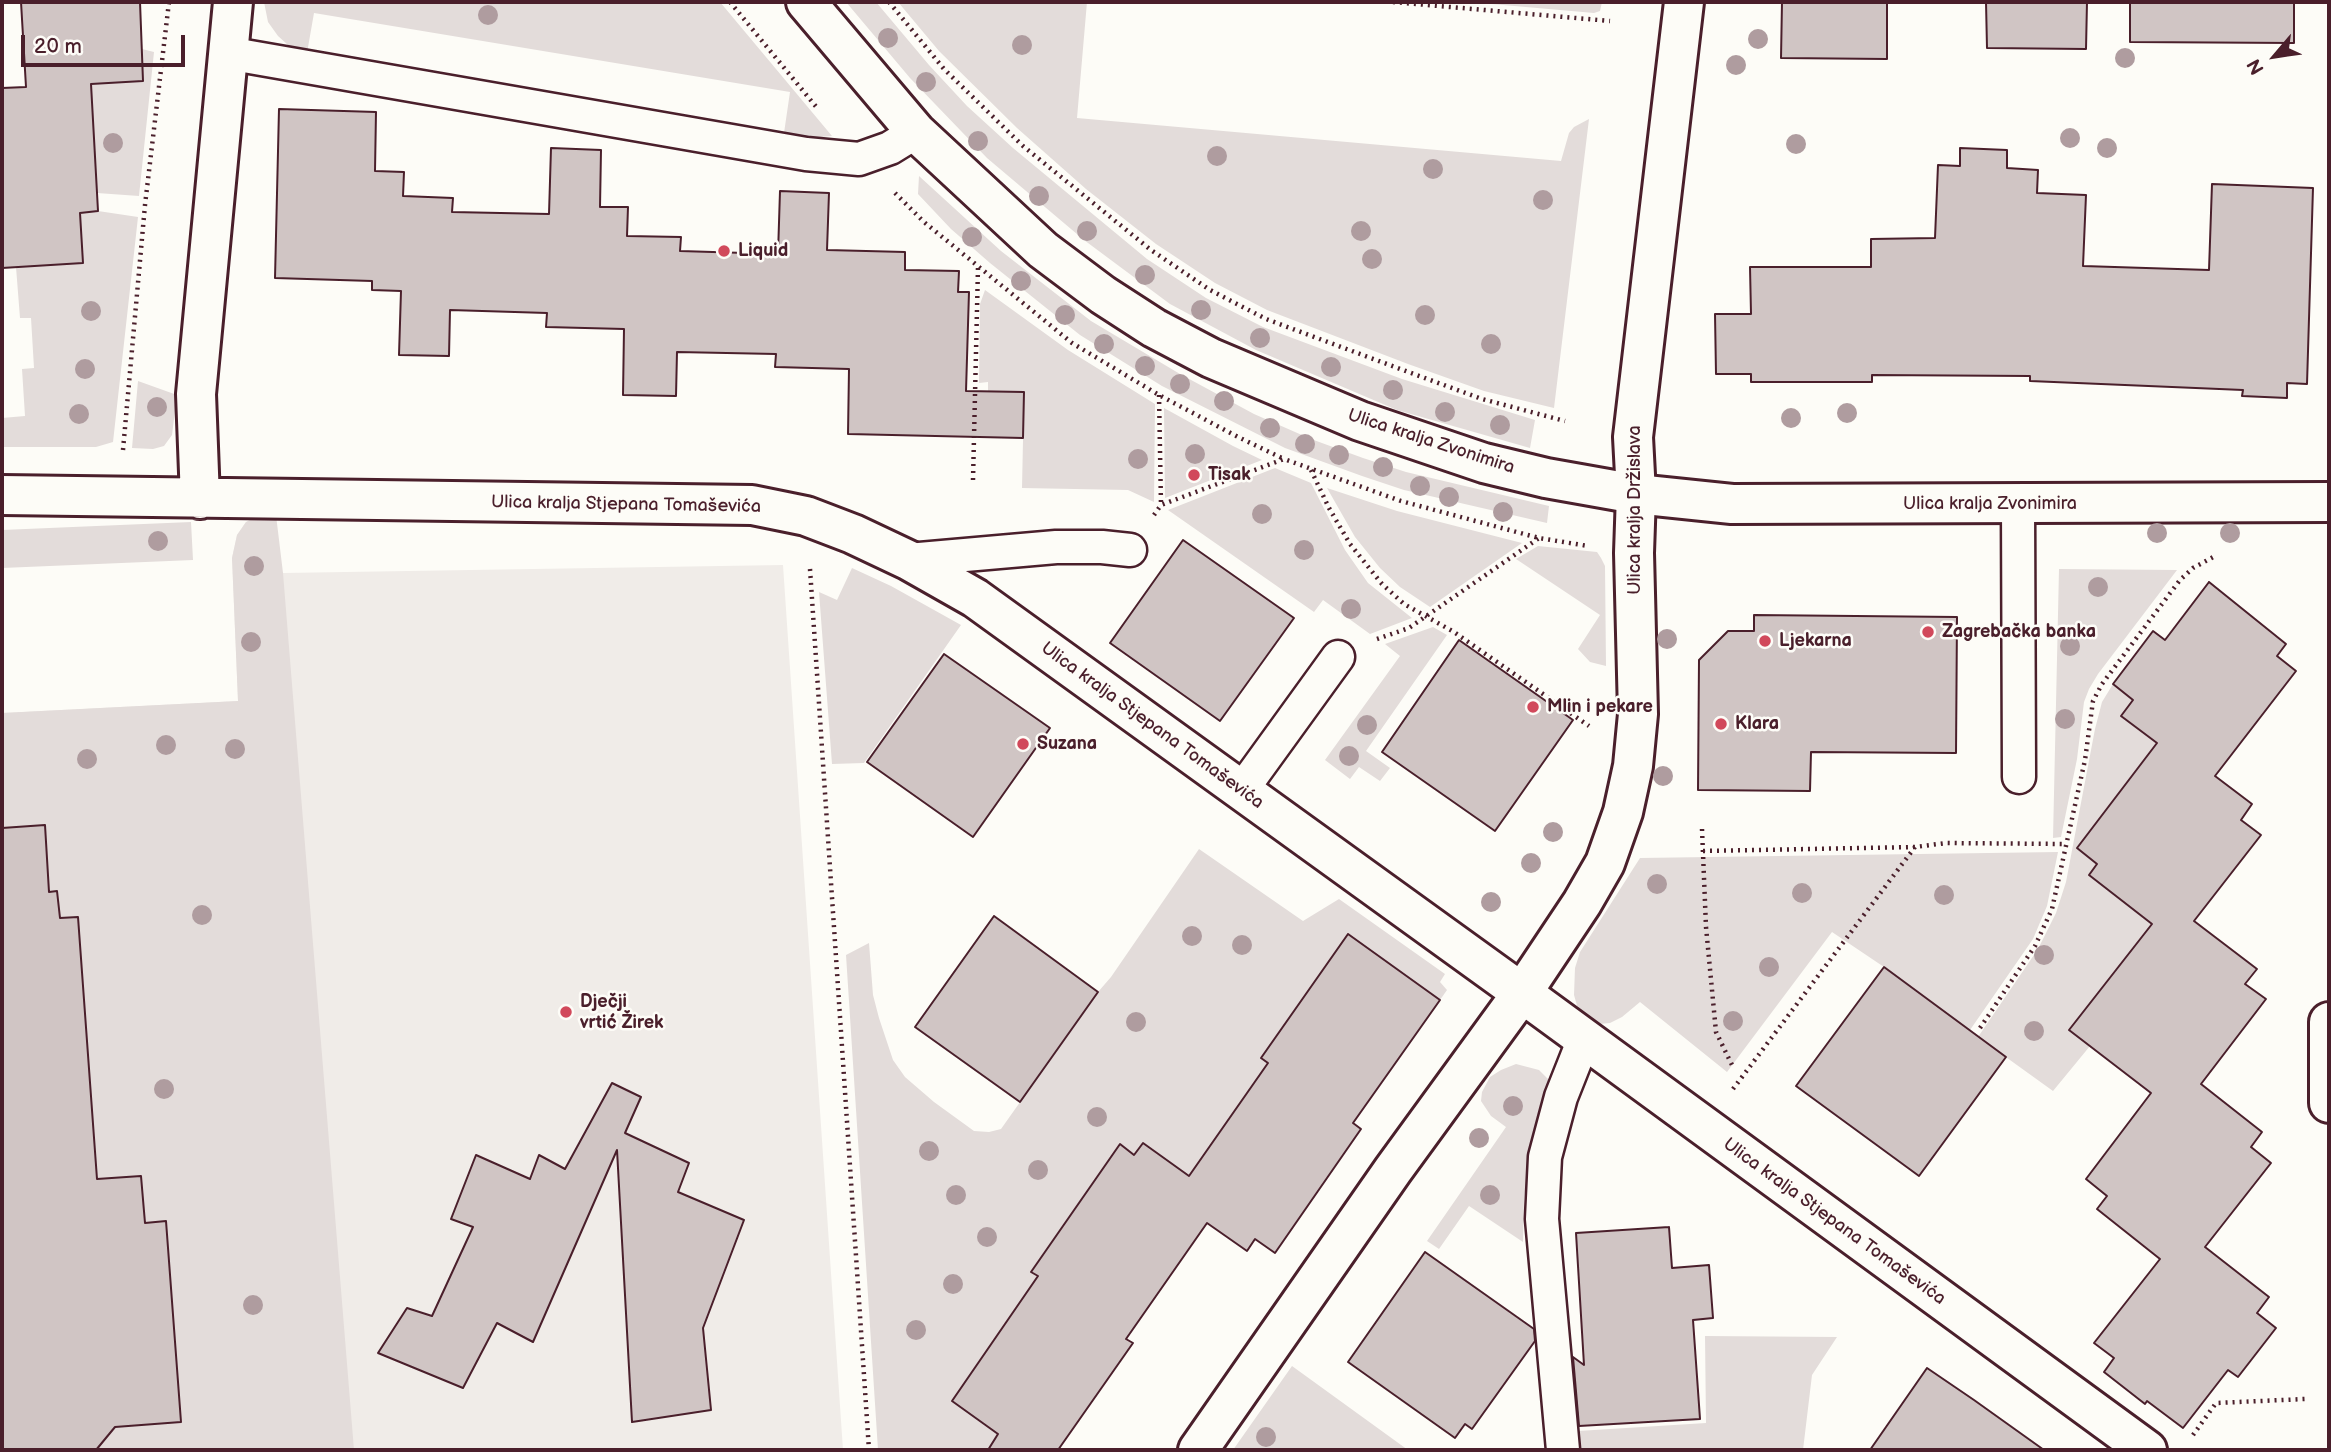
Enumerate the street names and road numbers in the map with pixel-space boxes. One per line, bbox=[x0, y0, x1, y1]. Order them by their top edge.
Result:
street label: Ulica kralja Zvonimira bbox=[1345, 405, 1517, 479]
street label: Ulica kralja Držislava bbox=[1624, 425, 1646, 595]
street label: Ulica kralja Stjepana Tomaševića bbox=[491, 492, 761, 518]
street label: Ulica kralja Zvonimira bbox=[1903, 493, 2077, 515]
street label: Ulica kralja Stjepana Tomaševića bbox=[1036, 638, 1268, 814]
street label: Ulica kralja Stjepana Tomaševića bbox=[1718, 1134, 1950, 1310]

